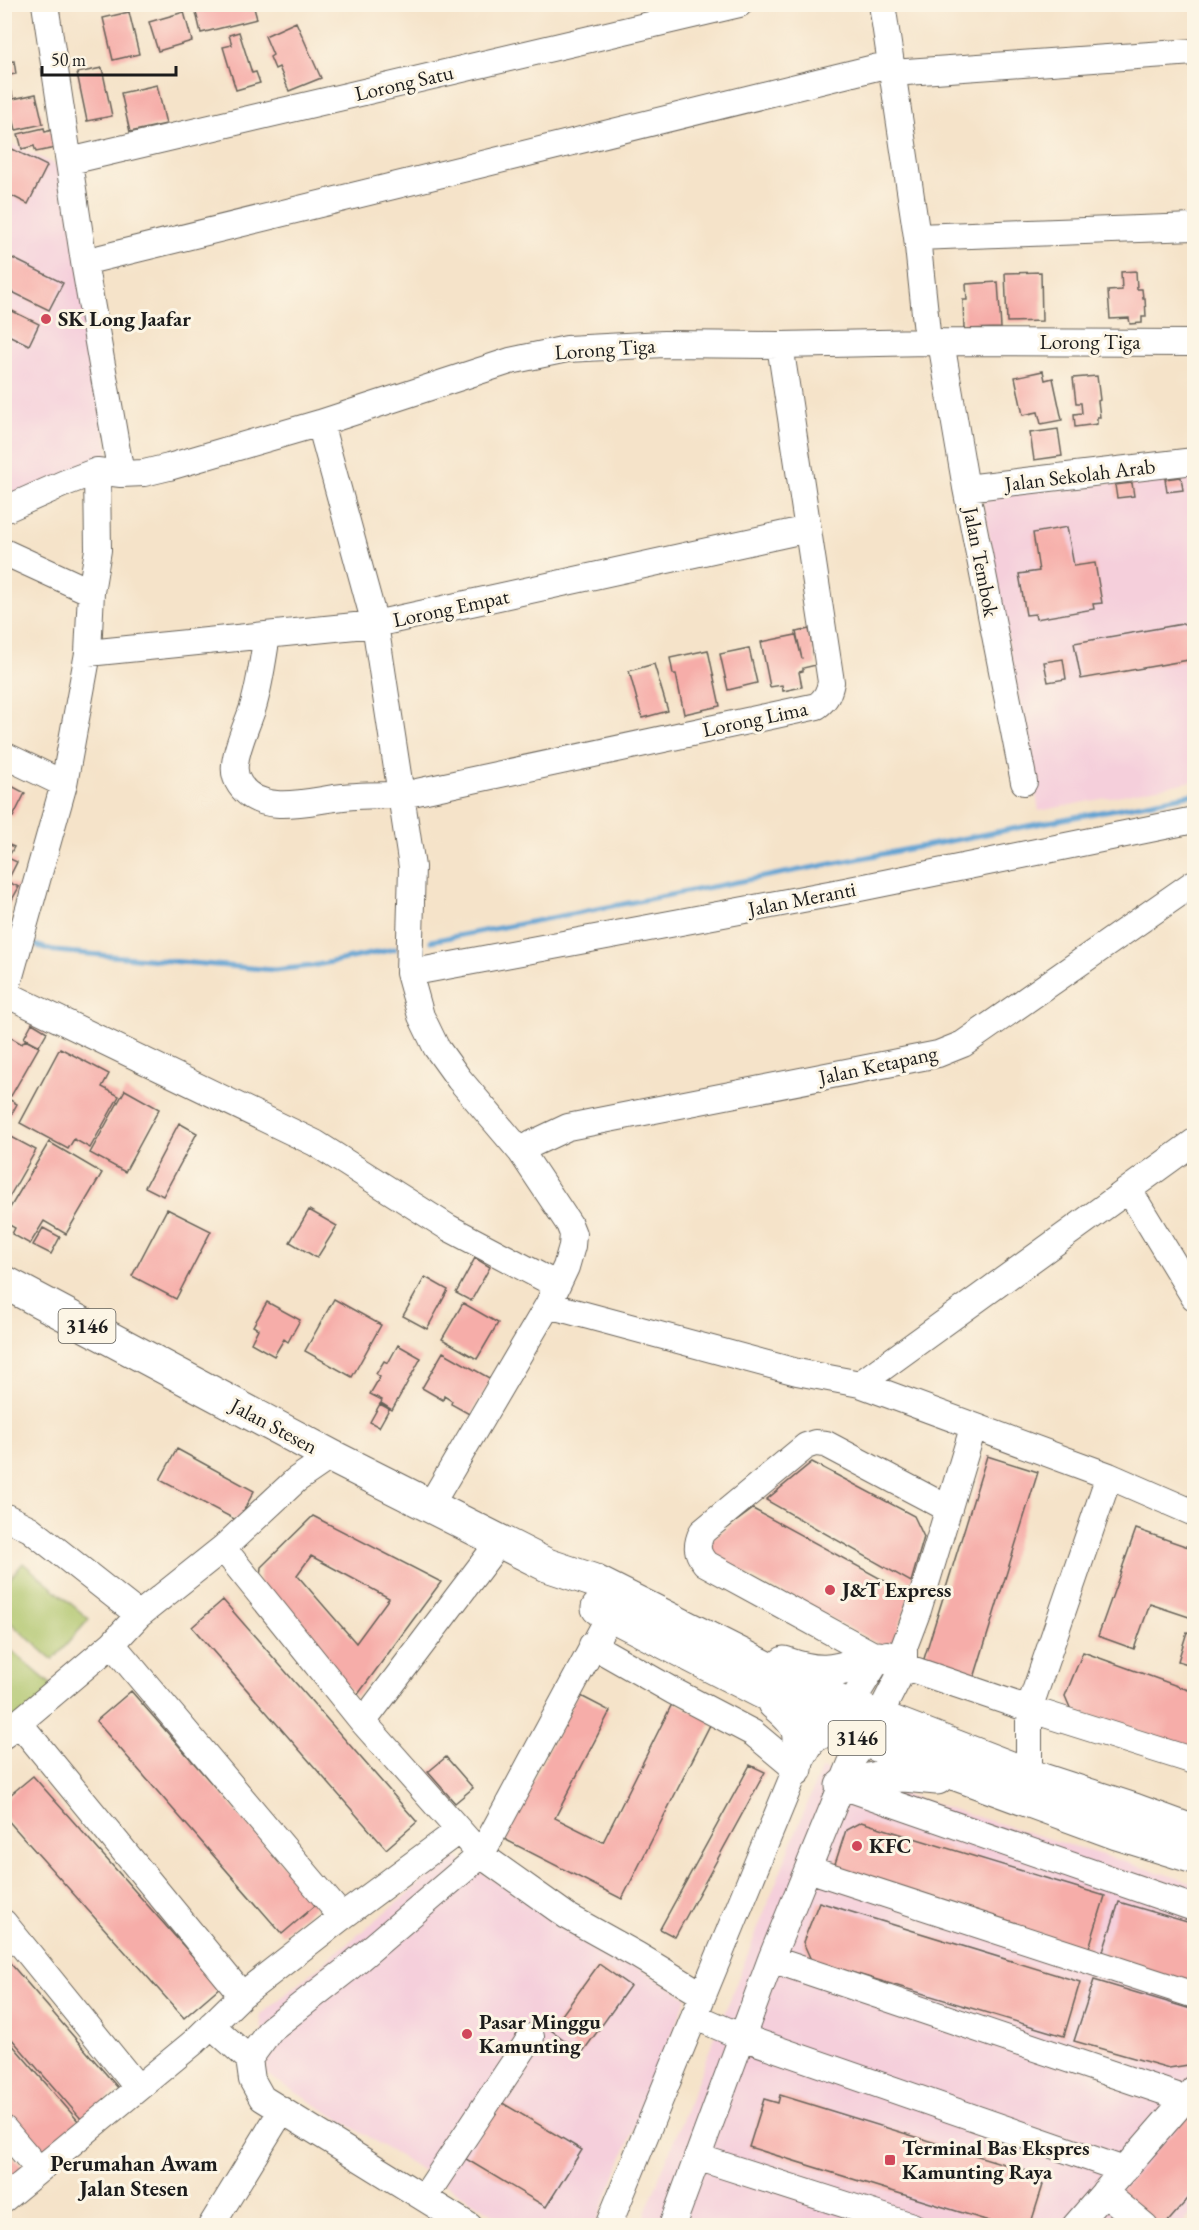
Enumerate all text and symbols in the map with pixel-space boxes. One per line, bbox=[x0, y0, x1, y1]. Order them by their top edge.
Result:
scale bar bbox=[42, 39, 176, 77]
text: 50 m bbox=[51, 48, 86, 71]
street label: Lorong Satu bbox=[352, 58, 456, 107]
place label: SK Long Jaafar bbox=[58, 305, 191, 332]
marker: SK Long Jaafar bbox=[39, 312, 53, 326]
street label: Lorong Tiga bbox=[1039, 328, 1141, 355]
street label: Lorong Tiga bbox=[554, 331, 657, 365]
street label: Jalan Sekolah Arab bbox=[1001, 452, 1157, 497]
street label: Jalan Tembok bbox=[957, 503, 1006, 620]
street label: Lorong Empat bbox=[390, 582, 512, 633]
street label: Lorong Lima bbox=[700, 694, 810, 743]
street label: Jalan Meranti bbox=[744, 875, 858, 923]
street label: Jalan Ketapang bbox=[814, 1039, 941, 1091]
road number: 3146 bbox=[58, 1309, 116, 1343]
street label: Jalan Stesen bbox=[224, 1390, 322, 1460]
place label: J&T Express bbox=[840, 1576, 951, 1603]
marker: J&T Express bbox=[823, 1583, 837, 1597]
road number: 3146 bbox=[828, 1721, 886, 1755]
place label: KFC bbox=[869, 1832, 911, 1859]
marker: KFC bbox=[850, 1839, 864, 1853]
place label: Pasar Minggu Kamunting bbox=[479, 2008, 601, 2059]
marker: Pasar Minggu Kamunting bbox=[460, 2027, 474, 2041]
place label: Terminal Bas Ekspres Kamunting Raya bbox=[902, 2134, 1090, 2185]
district label: Perumahan Awam Jalan Stesen bbox=[50, 2149, 218, 2203]
marker: Terminal Bas Ekspres Kamunting Raya bbox=[883, 2153, 897, 2167]

